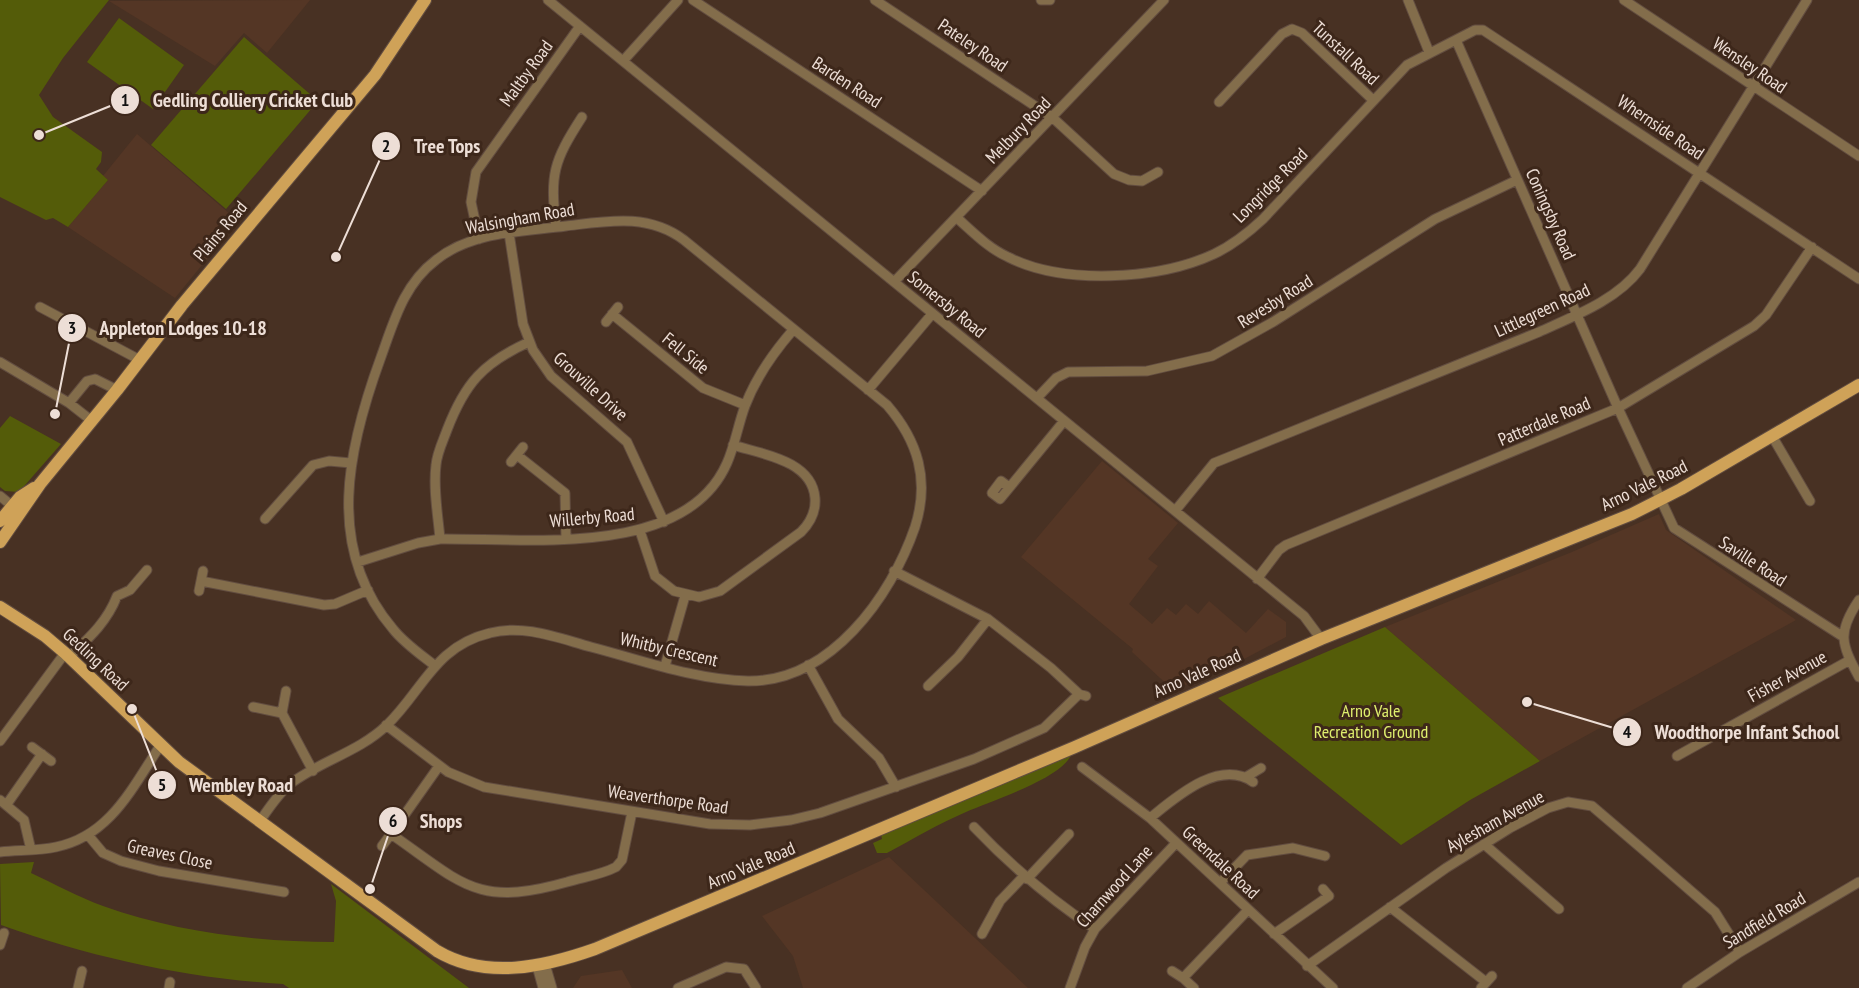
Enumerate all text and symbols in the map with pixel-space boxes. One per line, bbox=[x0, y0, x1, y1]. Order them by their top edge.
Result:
street label: Pateley Road bbox=[934, 13, 1012, 77]
street label: Tunstall Road bbox=[1308, 16, 1384, 90]
street label: Wensley Road bbox=[1708, 32, 1792, 98]
street label: Maltby Road bbox=[494, 35, 558, 111]
street label: Barden Road bbox=[808, 51, 886, 113]
callout: Gedling Colliery Cricket Club bbox=[110, 81, 365, 119]
text: Gedling Colliery Cricket Club bbox=[153, 87, 353, 113]
text: 1 bbox=[121, 88, 129, 111]
street label: Whernside Road bbox=[1613, 89, 1709, 165]
street label: Melbury Road bbox=[980, 92, 1056, 168]
callout: Tree Tops bbox=[371, 127, 492, 165]
text: Tree Tops bbox=[414, 133, 480, 159]
text: 2 bbox=[382, 134, 390, 157]
street label: Longridge Road bbox=[1228, 143, 1312, 227]
street label: Coningsby Road bbox=[1521, 165, 1581, 263]
street label: Plains Road bbox=[188, 196, 252, 266]
street label: Walsingham Road bbox=[464, 197, 576, 239]
street label: Somersby Road bbox=[903, 265, 991, 343]
street label: Revesby Road bbox=[1233, 269, 1317, 333]
street label: Littlegreen Road bbox=[1491, 278, 1593, 342]
callout: Appleton Lodges 10-18 bbox=[57, 309, 278, 347]
text: Appleton Lodges 10-18 bbox=[98, 315, 267, 341]
text: 3 bbox=[68, 316, 76, 339]
street label: Fell Side bbox=[658, 327, 714, 379]
street label: Grouville Drive bbox=[549, 346, 633, 426]
street label: Patterdale Road bbox=[1494, 391, 1594, 451]
street label: Arno Vale Road bbox=[1597, 454, 1691, 516]
street label: Willerby Road bbox=[549, 502, 635, 532]
street label: Saville Road bbox=[1715, 531, 1791, 591]
street label: Gedling Road bbox=[58, 622, 134, 696]
street label: Whitby Crescent bbox=[618, 627, 720, 671]
street label: Arno Vale Road bbox=[1150, 643, 1244, 703]
street label: Fisher Avenue bbox=[1744, 645, 1830, 707]
park label: Arno Vale Recreation Ground bbox=[1314, 699, 1428, 743]
callout: Woodthorpe Infant School bbox=[1612, 713, 1851, 751]
text: Woodthorpe Infant School bbox=[1654, 719, 1840, 745]
text: 4 bbox=[1623, 720, 1632, 743]
callout: Wembley Road bbox=[147, 766, 306, 804]
text: Wembley Road bbox=[188, 772, 293, 798]
text: 5 bbox=[158, 773, 166, 796]
street label: Weaverthorpe Road bbox=[606, 779, 730, 819]
street label: Aylesham Avenue bbox=[1442, 785, 1548, 857]
callout: Shops bbox=[378, 802, 474, 840]
text: Shops bbox=[420, 808, 462, 834]
text: 6 bbox=[389, 809, 397, 832]
street label: Greendale Road bbox=[1177, 820, 1265, 904]
street label: Greaves Close bbox=[125, 834, 215, 874]
street label: Arno Vale Road bbox=[703, 836, 799, 894]
street label: Charnwood Lane bbox=[1071, 840, 1157, 932]
street label: Sandfield Road bbox=[1718, 886, 1810, 954]

